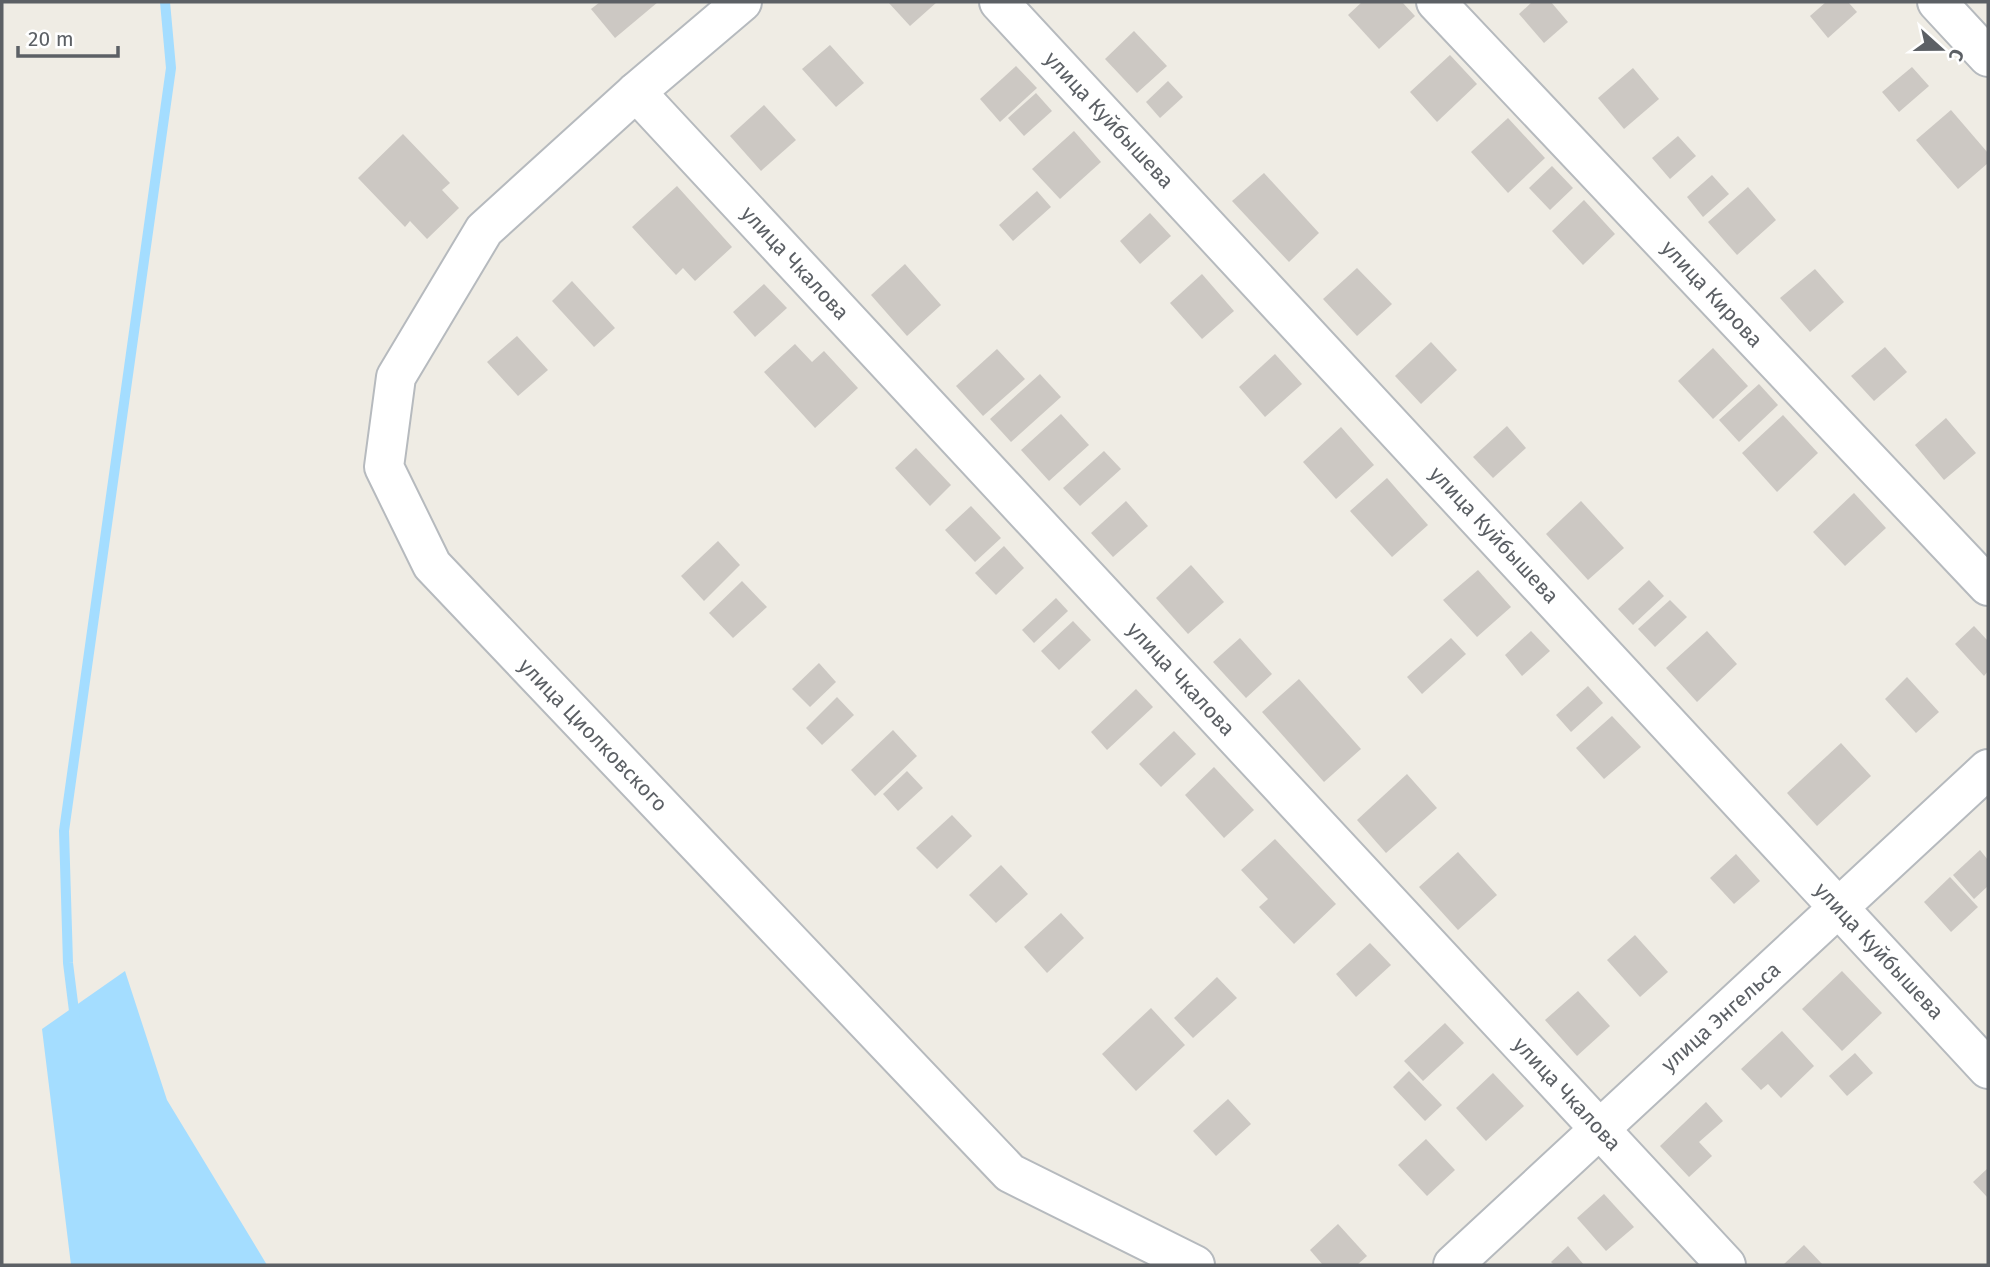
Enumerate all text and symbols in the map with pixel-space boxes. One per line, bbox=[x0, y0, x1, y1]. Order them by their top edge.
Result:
scale bar bbox=[18, 14, 117, 58]
north arrow bbox=[1906, 14, 1976, 84]
text: 20 m bbox=[28, 26, 74, 52]
street label: улица Куйбышева bbox=[1039, 46, 1179, 194]
text: С bbox=[1944, 46, 1969, 64]
street label: улица Чкалова bbox=[736, 201, 854, 325]
street label: улица Кирова bbox=[1656, 235, 1768, 353]
street label: улица Куйбышева bbox=[1424, 461, 1564, 609]
street label: улица Чкалова bbox=[1122, 617, 1240, 741]
street label: улица Циолковского bbox=[513, 653, 673, 817]
street label: улица Куйбышева bbox=[1809, 877, 1949, 1025]
street label: улица Энгельса bbox=[1656, 957, 1786, 1077]
street label: улица Чкалова bbox=[1508, 1032, 1626, 1156]

